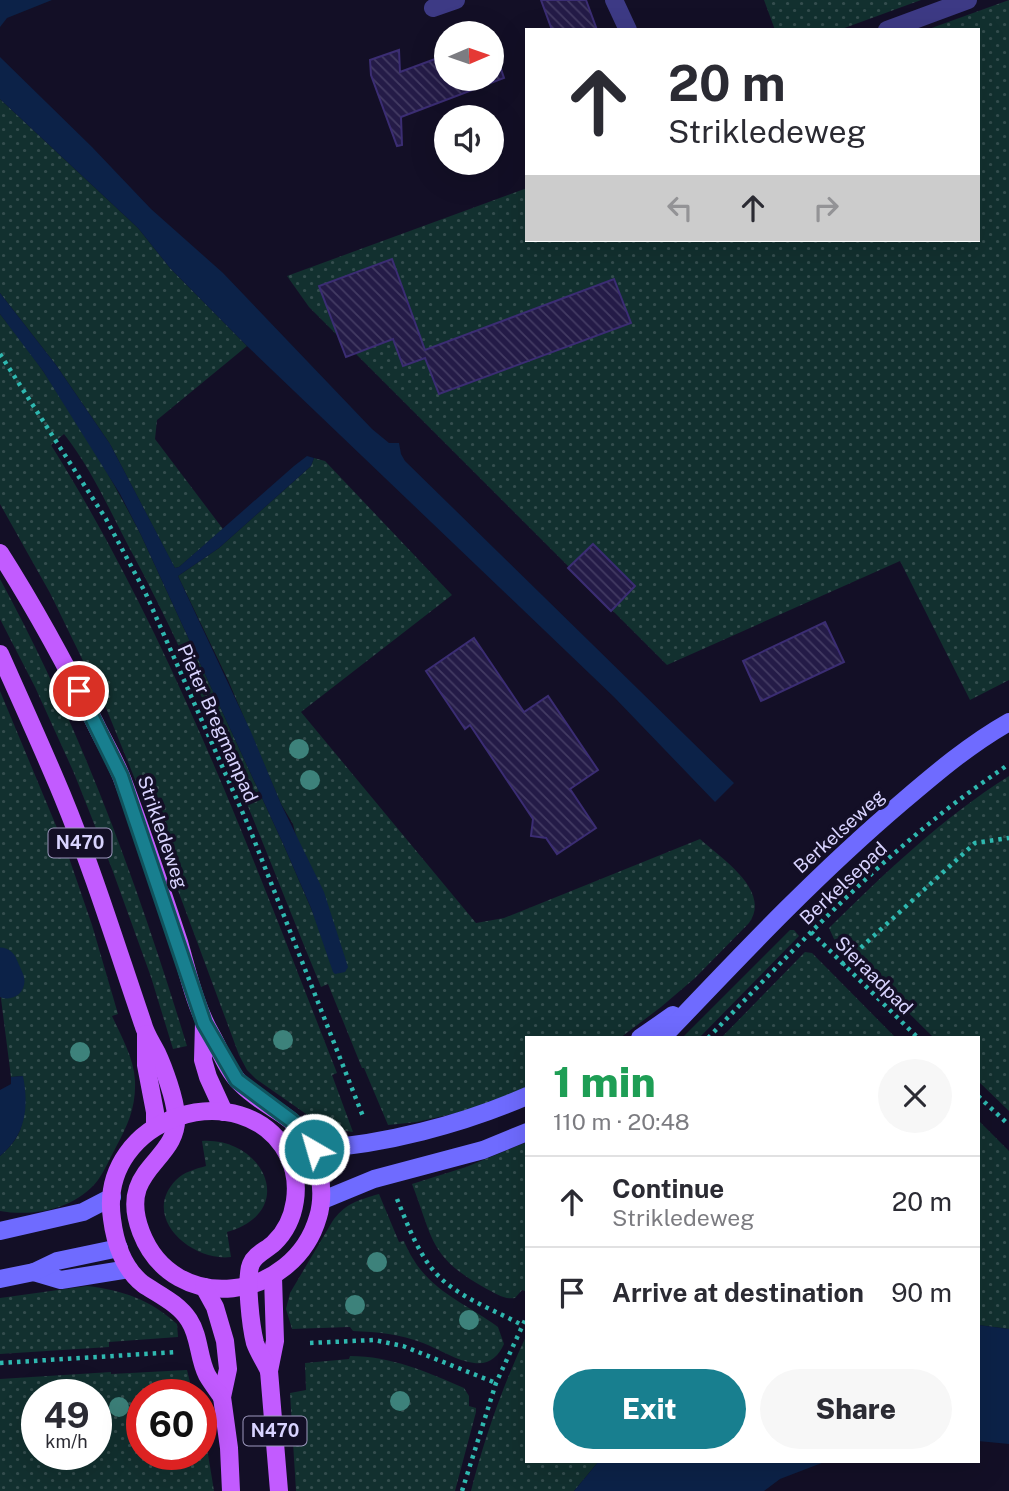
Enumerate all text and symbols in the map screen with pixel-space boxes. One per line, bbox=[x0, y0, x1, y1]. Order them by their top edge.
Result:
north arrow bbox=[434, 21, 504, 91]
map controls bbox=[434, 21, 504, 175]
text: 20 m bbox=[668, 54, 786, 112]
icon: ahead bbox=[553, 56, 644, 147]
button: sound bbox=[434, 105, 504, 175]
text: Strikledeweg bbox=[668, 113, 866, 150]
icon: left bbox=[661, 189, 699, 227]
icon: ahead bbox=[734, 189, 772, 227]
icon: right bbox=[807, 189, 845, 227]
street label: Pieter Bregmanpad bbox=[173, 641, 263, 805]
pin bbox=[49, 661, 109, 721]
icon: arrive bbox=[60, 672, 98, 710]
street label: Strikledeweg bbox=[133, 773, 193, 891]
street label: Berkelseweg bbox=[789, 784, 889, 878]
road number: N470 bbox=[48, 828, 112, 858]
street label: Berkelsepad bbox=[795, 837, 891, 929]
street label: Sieraadpad bbox=[831, 932, 917, 1018]
text: 1 min bbox=[553, 1057, 656, 1106]
button: close bbox=[878, 1059, 952, 1133]
text: 110 m · 20:48 bbox=[553, 1108, 690, 1135]
position arrow bbox=[277, 1112, 351, 1186]
text: Continue bbox=[612, 1173, 724, 1204]
icon: ahead bbox=[553, 1183, 591, 1221]
text: 20 m bbox=[892, 1186, 952, 1217]
text: Strikledeweg bbox=[612, 1204, 755, 1231]
icon: arrive bbox=[553, 1274, 591, 1312]
text: Arrive at destination bbox=[612, 1277, 864, 1308]
text: 90 m bbox=[891, 1277, 952, 1308]
button: Exit bbox=[553, 1369, 746, 1449]
button: Share bbox=[760, 1369, 952, 1449]
speed limit sign: 60 bbox=[126, 1379, 217, 1470]
text: 49 bbox=[43, 1395, 90, 1436]
road number: N470 bbox=[244, 1416, 306, 1446]
text: km/h bbox=[45, 1431, 88, 1452]

